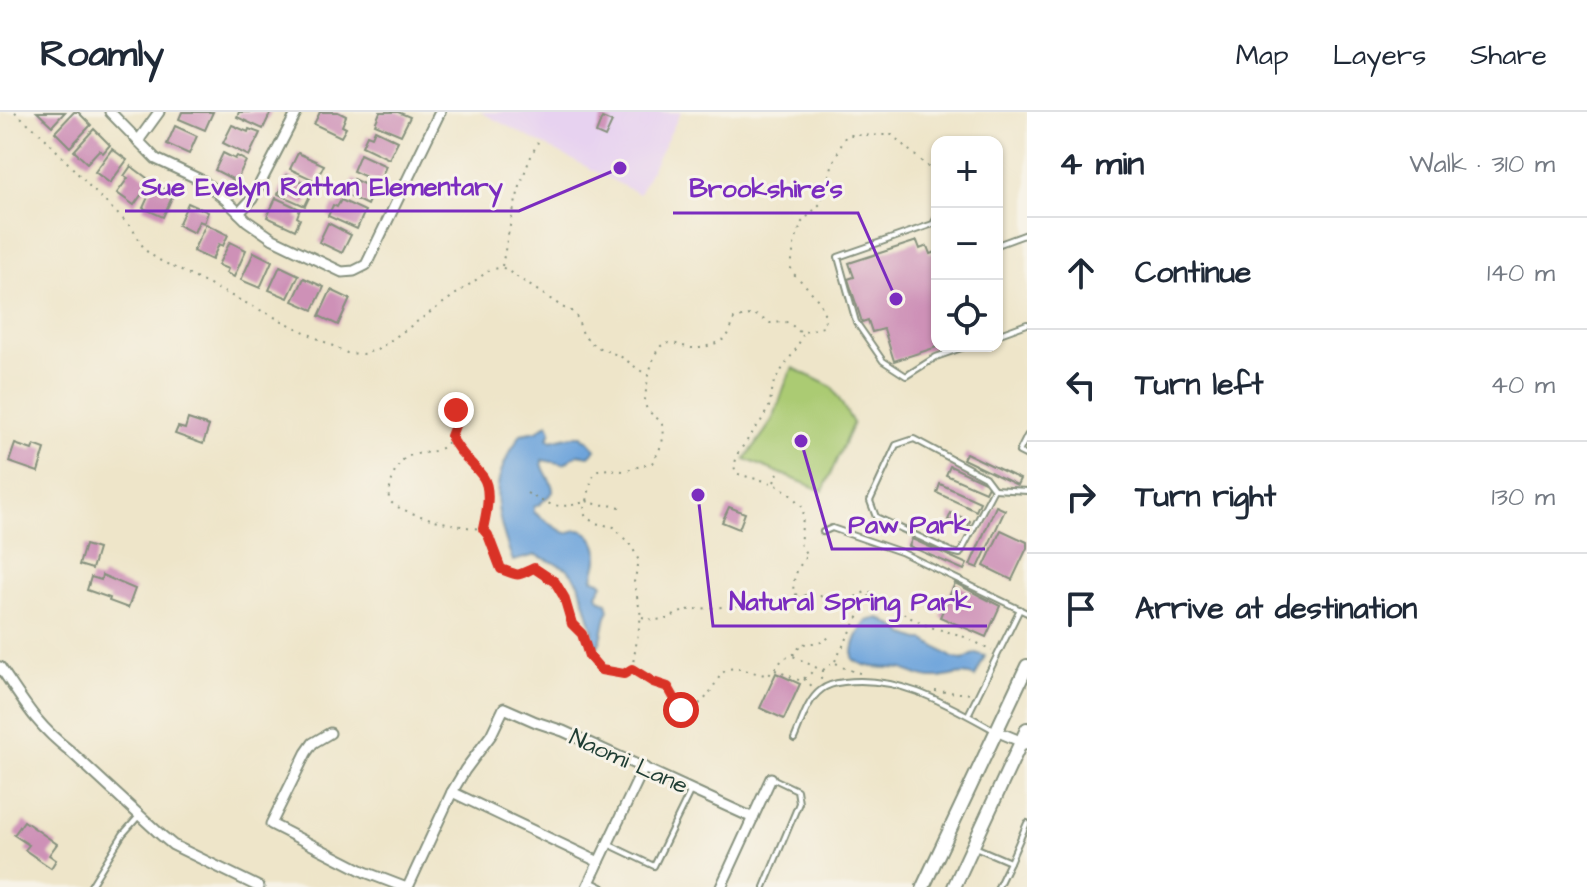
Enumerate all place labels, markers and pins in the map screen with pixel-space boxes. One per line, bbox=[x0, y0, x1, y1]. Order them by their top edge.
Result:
callout: Sue Evelyn Rattan Elementary bbox=[125, 161, 519, 211]
callout: Brookshire's bbox=[673, 163, 858, 213]
callout: Paw Park bbox=[832, 499, 985, 549]
callout: Natural Spring Park bbox=[713, 576, 987, 626]

